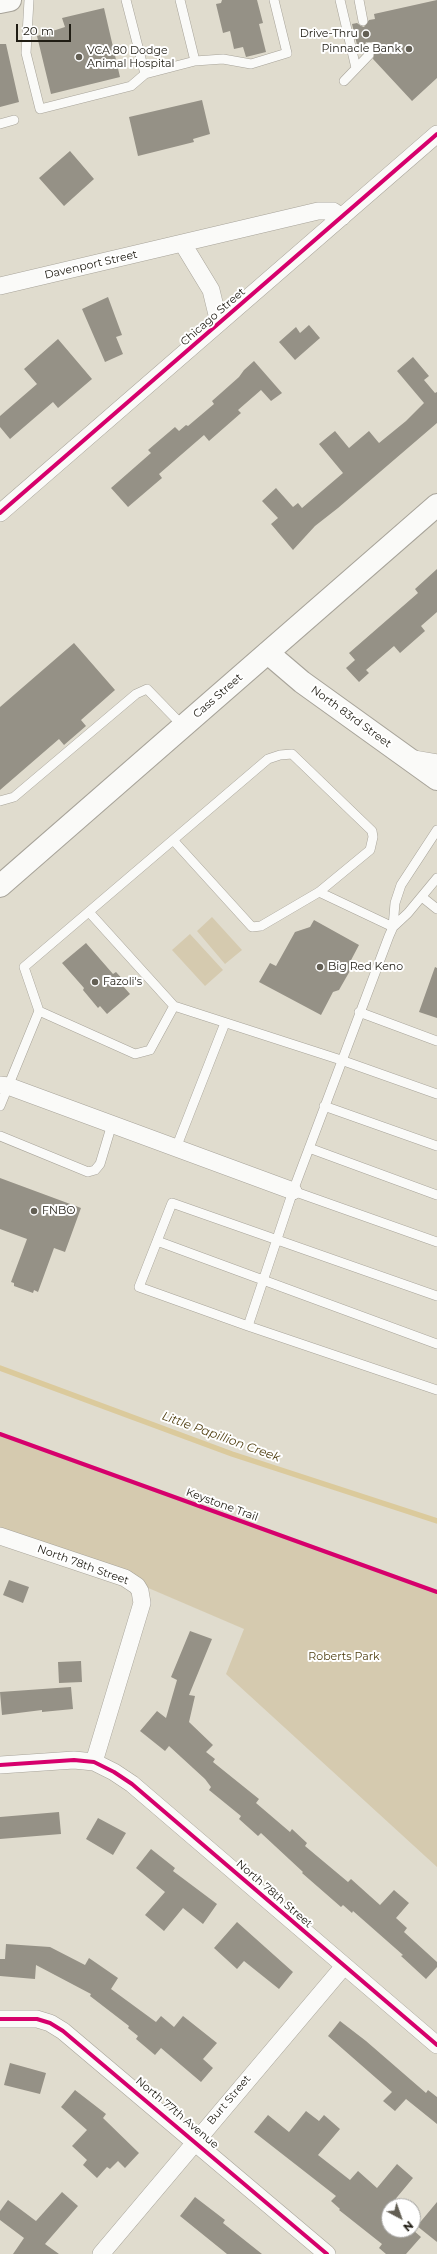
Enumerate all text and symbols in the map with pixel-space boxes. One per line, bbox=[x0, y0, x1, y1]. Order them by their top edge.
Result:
scale bar bbox=[18, 16, 73, 42]
text: 20 m bbox=[23, 23, 54, 38]
place label: Drive-Thru bbox=[300, 27, 358, 41]
marker: Drive-Thru bbox=[361, 29, 371, 39]
place label: Pinnacle Bank bbox=[321, 42, 401, 56]
place label: VCA 80 Dodge Animal Hospital bbox=[87, 44, 175, 70]
marker: Pinnacle Bank bbox=[404, 44, 414, 54]
marker: VCA 80 Dodge Animal Hospital bbox=[74, 52, 84, 62]
street label: Davenport Street bbox=[43, 248, 139, 282]
street label: Chicago Street bbox=[178, 285, 248, 349]
street label: Cass Street bbox=[191, 671, 245, 721]
street label: North 83rd Street bbox=[308, 683, 394, 751]
place label: Big Red Keno bbox=[328, 960, 403, 974]
marker: Big Red Keno bbox=[315, 962, 325, 972]
place label: Fazoli's bbox=[103, 975, 142, 989]
marker: Fazoli's bbox=[90, 977, 100, 987]
place label: FNBO bbox=[42, 1204, 75, 1218]
marker: FNBO bbox=[29, 1206, 39, 1216]
water label: Little Papillion Creek bbox=[160, 1409, 282, 1465]
street label: Keystone Trail bbox=[184, 1486, 260, 1524]
street label: North 78th Street bbox=[35, 1542, 131, 1588]
park label: Roberts Park bbox=[308, 1650, 380, 1664]
street label: North 78th Street bbox=[233, 1857, 315, 1931]
street label: Burt Street bbox=[204, 2072, 254, 2128]
street label: North 77th Avenue bbox=[133, 2074, 221, 2152]
north arrow bbox=[381, 2198, 421, 2238]
text: N bbox=[400, 2218, 416, 2234]

